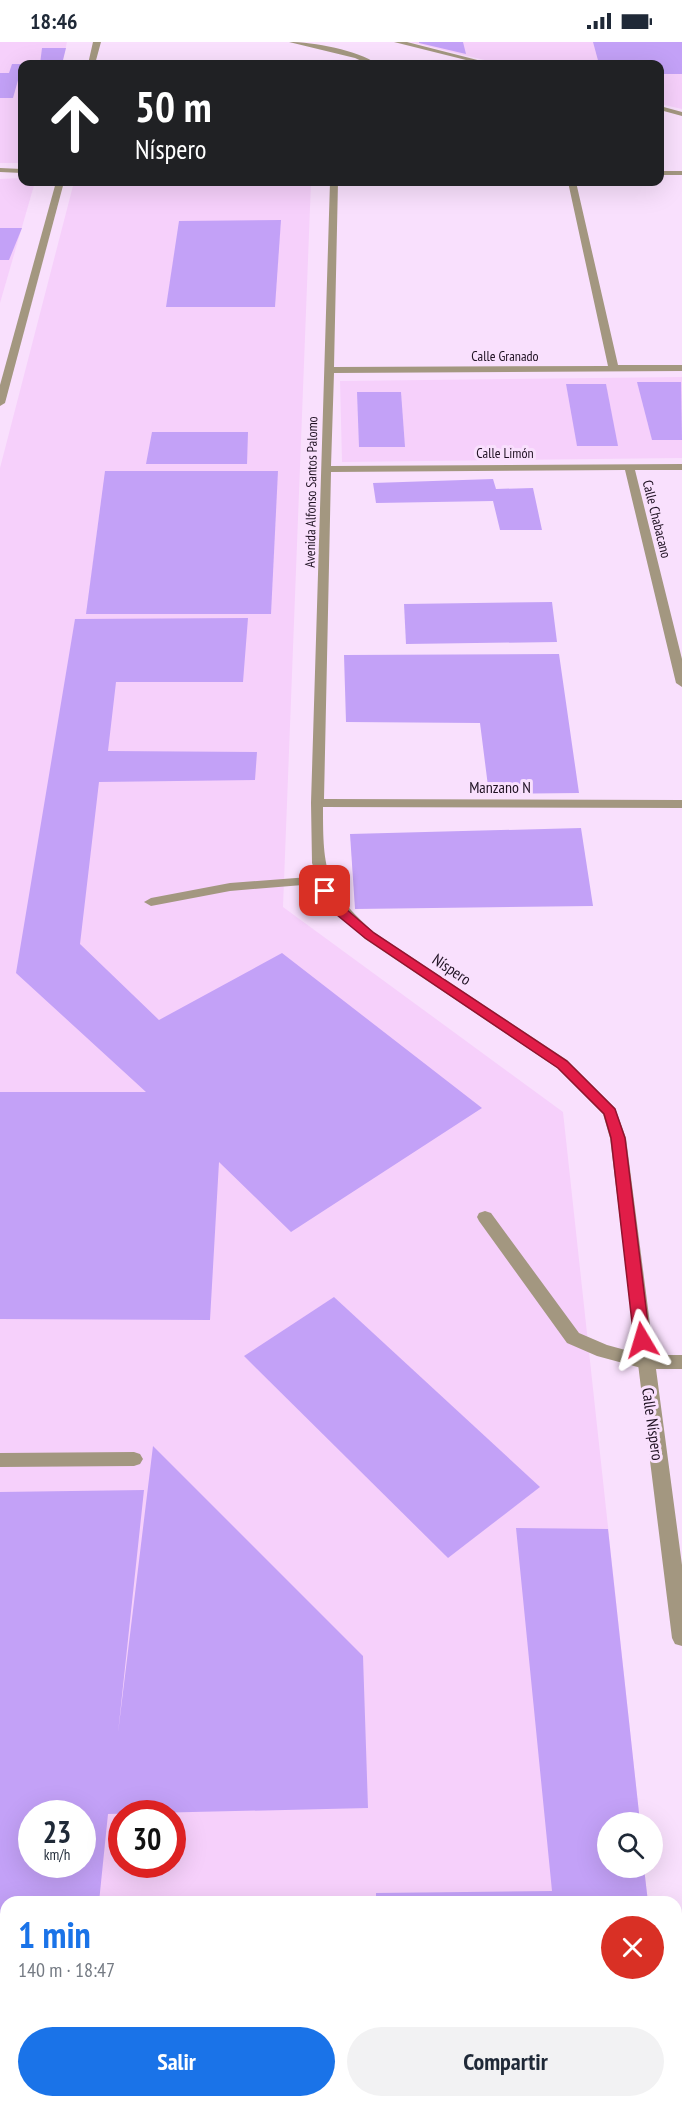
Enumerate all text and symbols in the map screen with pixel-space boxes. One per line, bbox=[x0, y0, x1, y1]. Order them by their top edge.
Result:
text: 18:46 bbox=[30, 7, 78, 35]
text: 50 m bbox=[135, 79, 212, 134]
icon: ahead bbox=[36, 84, 114, 162]
text: Níspero bbox=[135, 132, 206, 166]
street label: Calle Granado bbox=[471, 347, 539, 365]
street label: Avenida Alfonso Santos Palomo bbox=[301, 416, 321, 568]
street label: Calle Limón bbox=[476, 444, 534, 462]
street label: Calle Chabacano bbox=[639, 478, 675, 560]
street label: Manzano N bbox=[469, 777, 531, 797]
pin bbox=[299, 865, 350, 916]
icon: arrive bbox=[308, 874, 341, 907]
street label: Níspero bbox=[429, 949, 475, 989]
position arrow bbox=[610, 1308, 674, 1372]
street label: Calle Níspero bbox=[638, 1386, 668, 1462]
speed limit sign: 30 bbox=[108, 1800, 186, 1878]
text: 23 bbox=[43, 1812, 71, 1851]
map controls bbox=[597, 1812, 663, 1878]
button: search bbox=[597, 1812, 663, 1878]
text: km/h bbox=[44, 1845, 70, 1864]
text: 1 min bbox=[18, 1911, 91, 1958]
button: close bbox=[601, 1916, 664, 1979]
text: 140 m · 18:47 bbox=[18, 1957, 115, 1983]
button: Salir bbox=[18, 2027, 335, 2096]
button: Compartir bbox=[347, 2027, 664, 2096]

